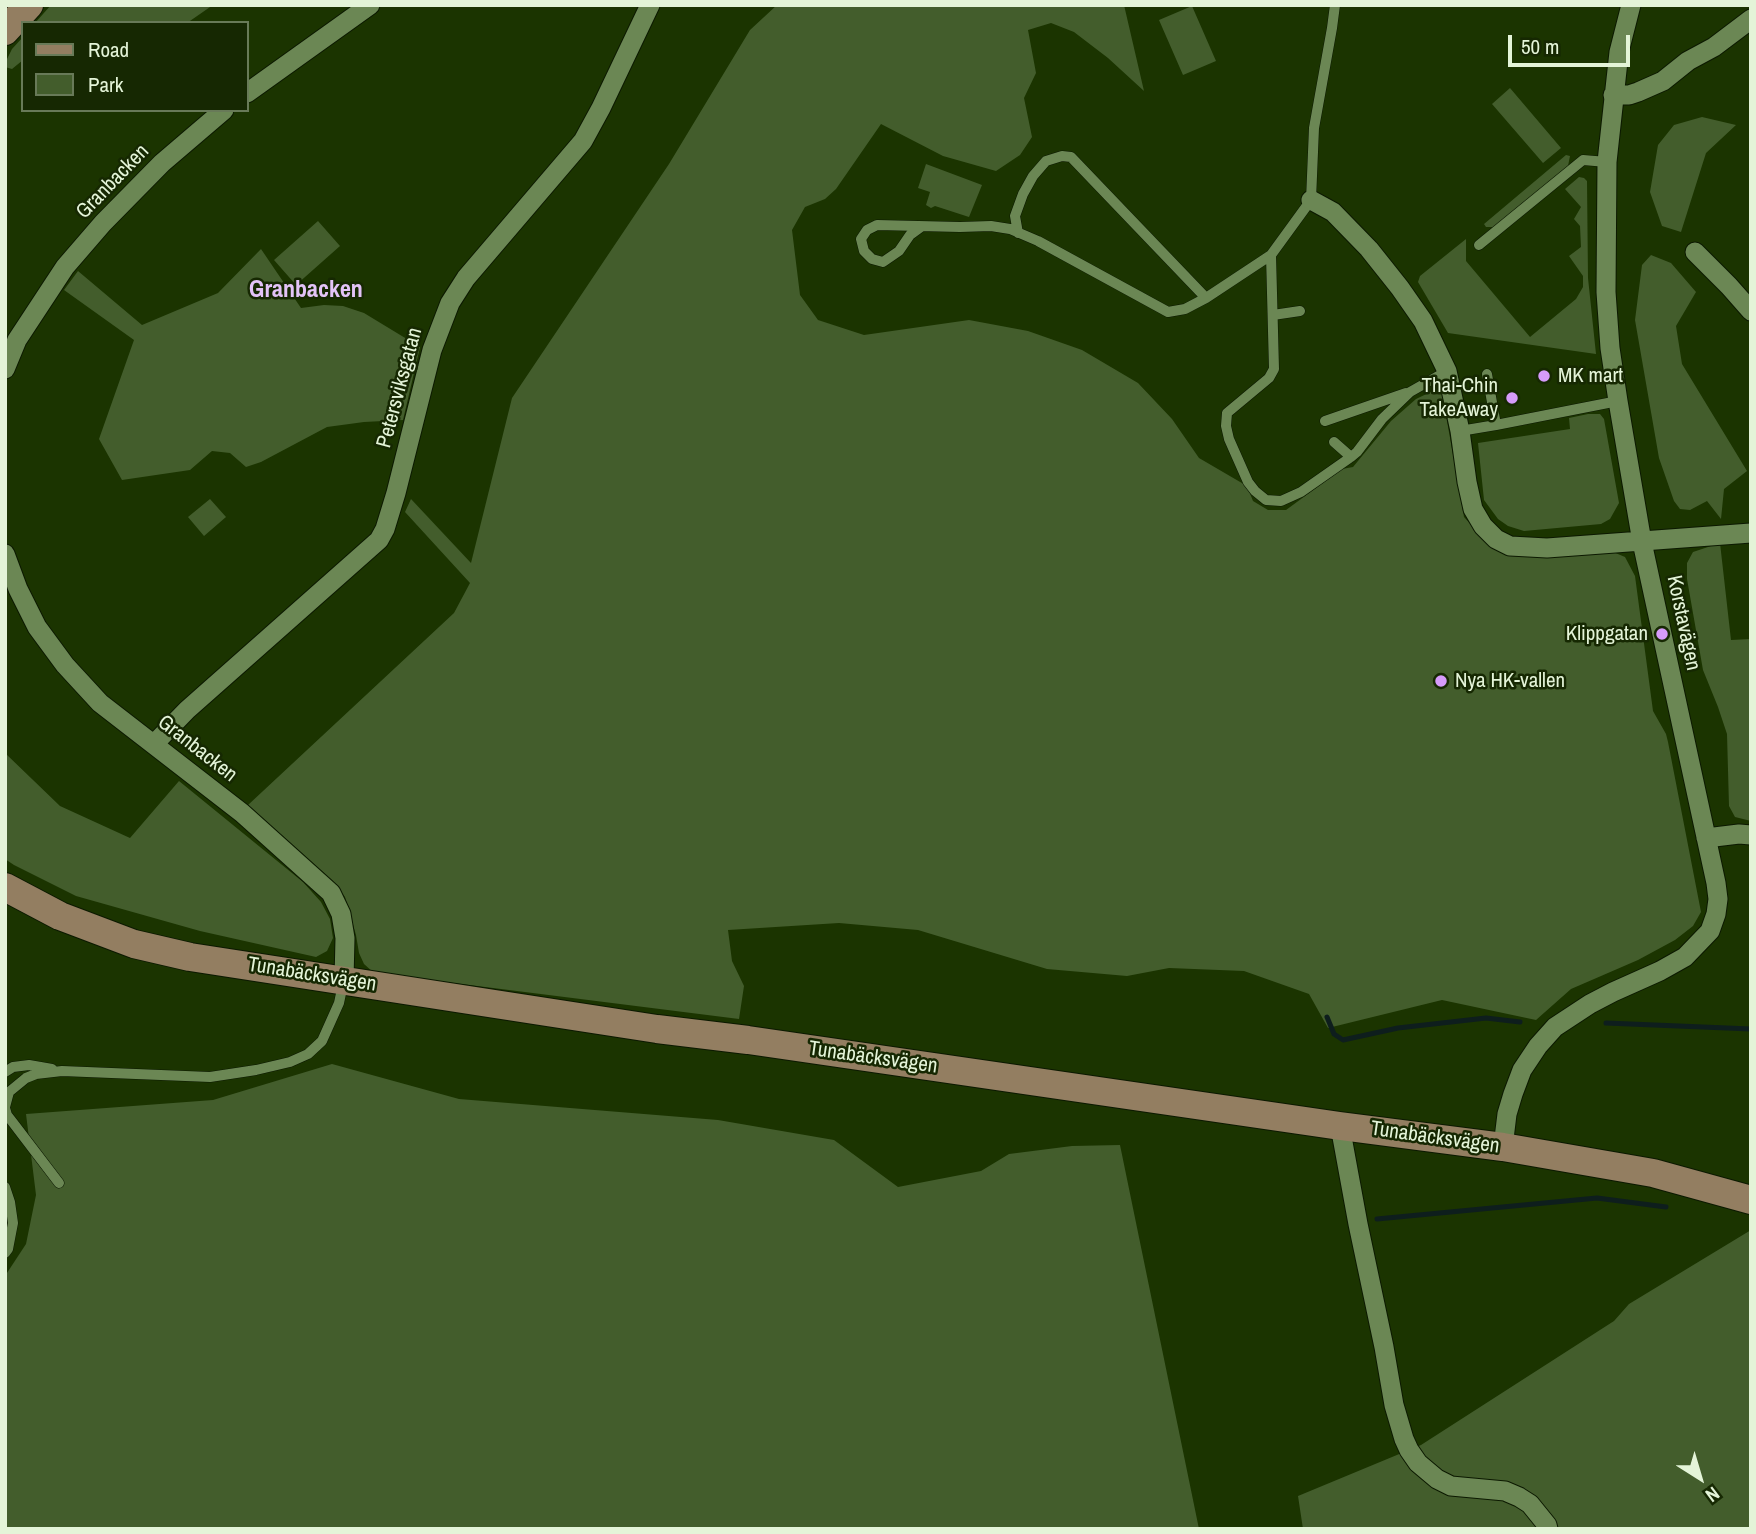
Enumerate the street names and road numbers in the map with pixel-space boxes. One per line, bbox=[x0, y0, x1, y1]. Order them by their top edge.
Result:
street label: Granbacken bbox=[71, 140, 155, 224]
street label: Petersviksgatan bbox=[372, 325, 428, 451]
street label: Korstavägen bbox=[1661, 573, 1705, 673]
street label: Granbacken bbox=[152, 710, 242, 788]
street label: Tunabäcksvägen bbox=[246, 952, 378, 998]
street label: Tunabäcksvägen bbox=[807, 1036, 939, 1080]
street label: Tunabäcksvägen bbox=[1369, 1116, 1501, 1160]

